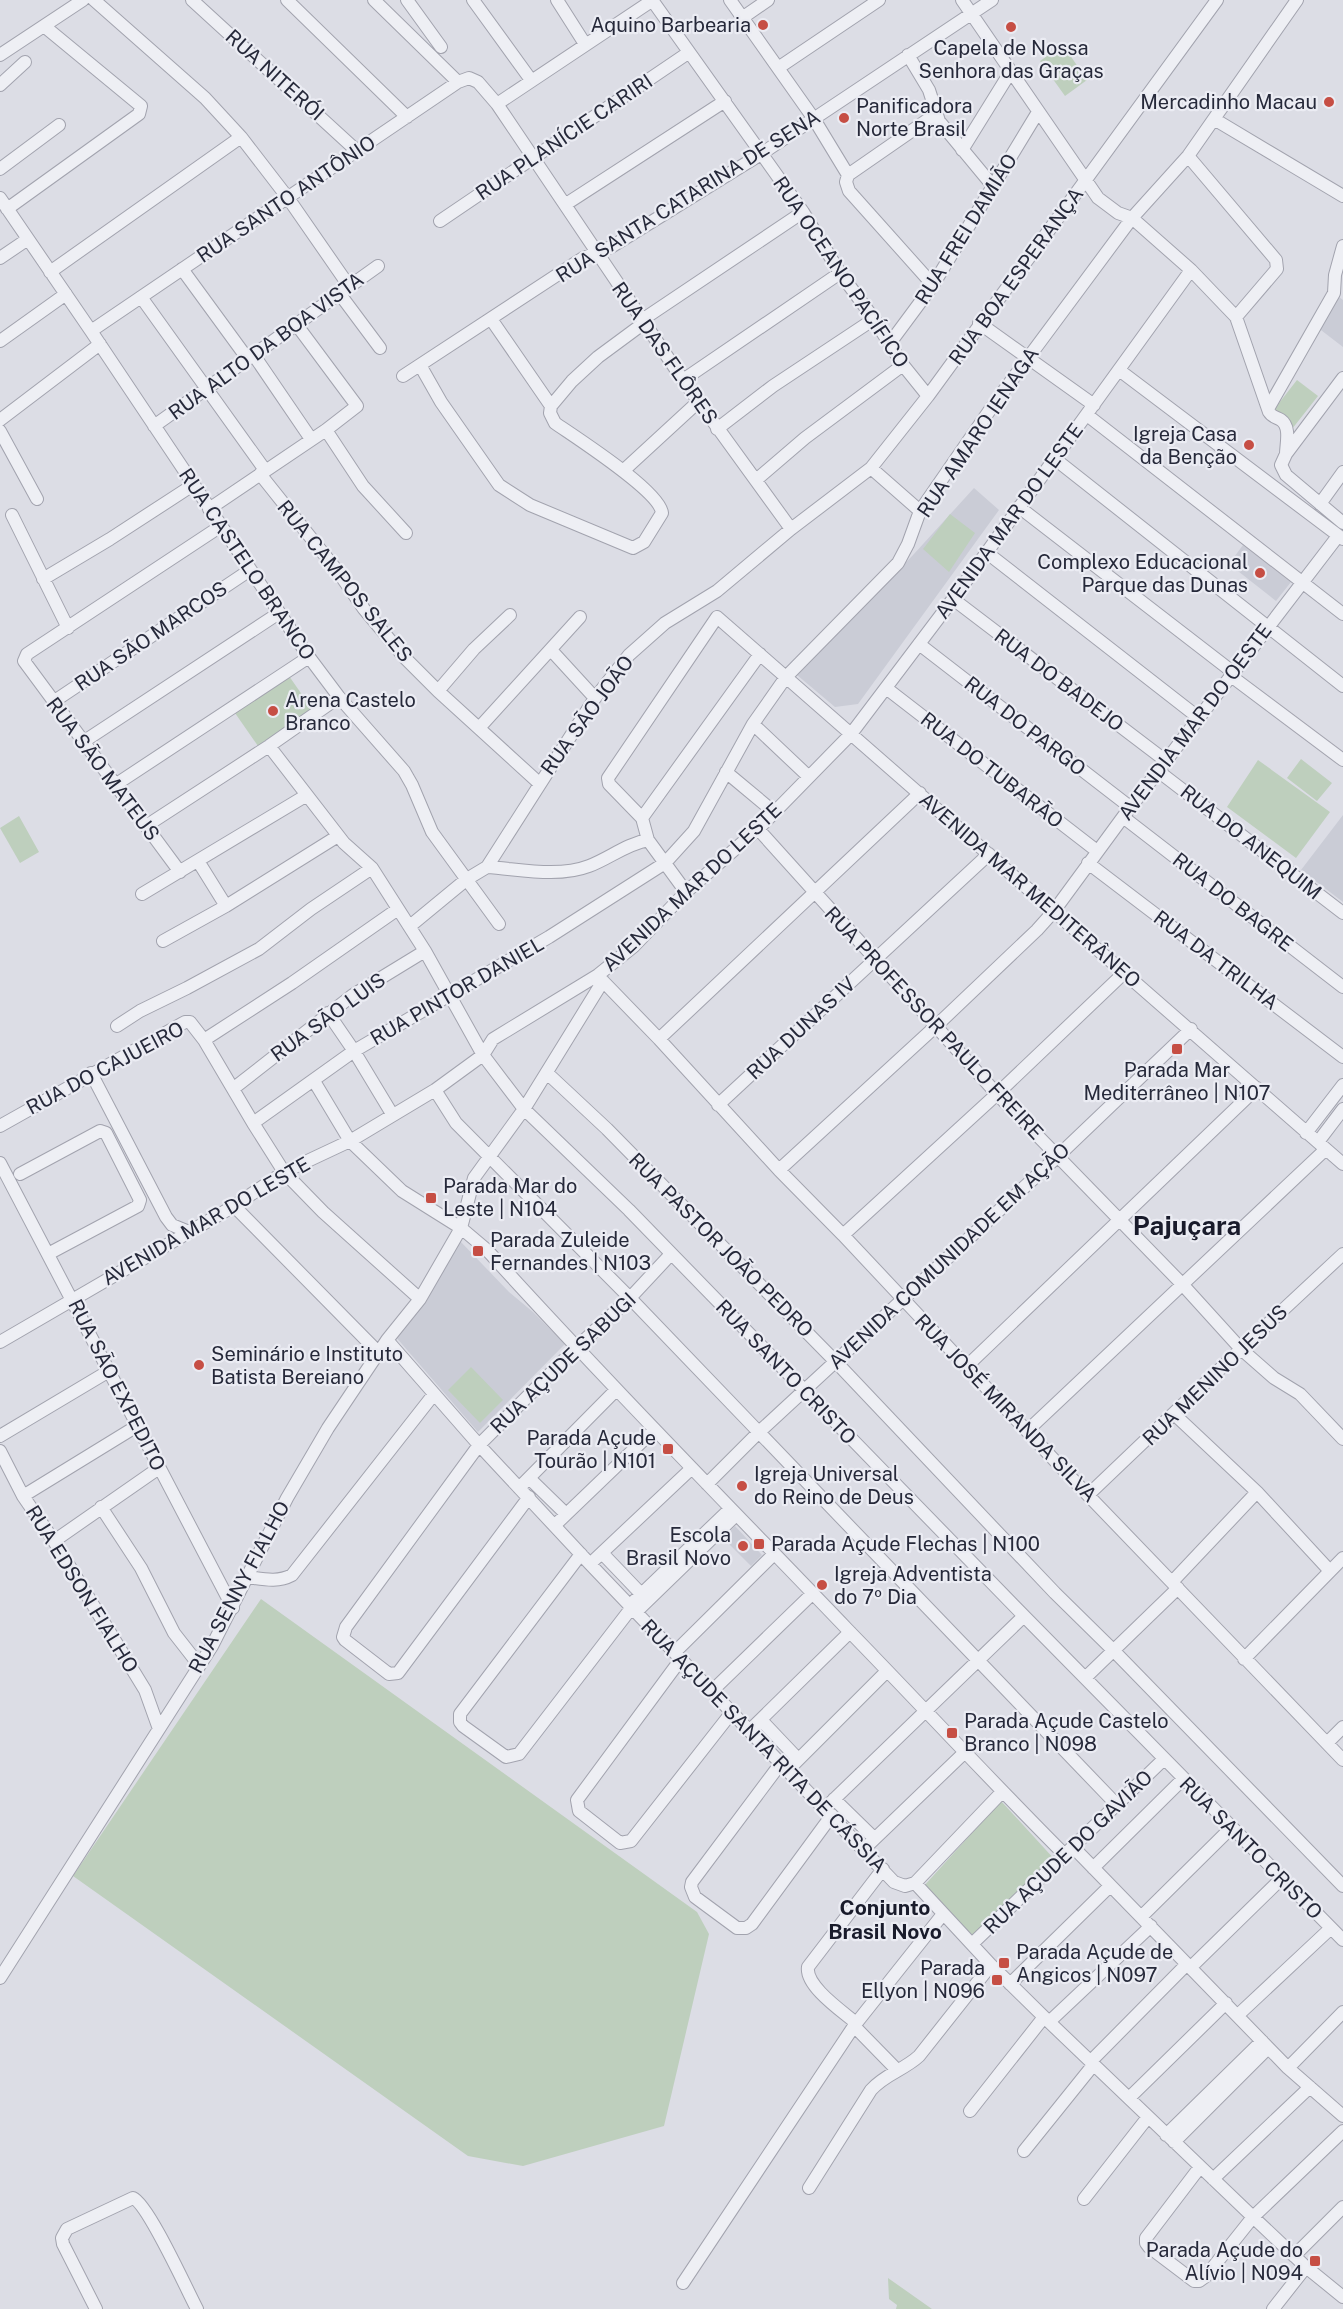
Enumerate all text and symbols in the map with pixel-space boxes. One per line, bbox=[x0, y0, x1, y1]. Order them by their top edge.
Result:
place label: Aquino Barbearia bbox=[590, 13, 751, 37]
marker: Aquino Barbearia bbox=[756, 18, 770, 32]
marker: Capela de Nossa Senhora das Graças bbox=[1004, 20, 1018, 34]
street label: RUA NITERÓI bbox=[221, 24, 330, 126]
place label: Capela de Nossa Senhora das Graças bbox=[918, 36, 1104, 83]
street label: RUA PLANÍCIE CARIRI bbox=[471, 68, 657, 205]
place label: Mercadinho Macau bbox=[1140, 90, 1317, 114]
place label: Panificadora Norte Brasil bbox=[856, 94, 973, 141]
marker: Mercadinho Macau bbox=[1322, 95, 1336, 109]
street label: RUA SANTA CATARINA DE SENA bbox=[552, 105, 824, 287]
marker: Panificadora Norte Brasil bbox=[837, 111, 851, 125]
street label: RUA SANTO ANTÔNIO bbox=[192, 130, 380, 268]
street label: RUA FREI DAMIÃO bbox=[909, 149, 1022, 309]
street label: RUA OCEANO PACÍFICO bbox=[768, 171, 915, 372]
street label: RUA BOA ESPERANÇA bbox=[944, 183, 1088, 369]
street label: RUA ALTO DA BOA VISTA bbox=[164, 267, 368, 425]
street label: RUA DAS FLÔRES bbox=[607, 277, 723, 429]
street label: RUA AMARO IENAGA bbox=[912, 342, 1044, 522]
street label: AVENIDA MAR DO LESTE bbox=[930, 418, 1088, 624]
place label: Igreja Casa da Benção bbox=[1133, 422, 1237, 469]
marker: Igreja Casa da Benção bbox=[1242, 438, 1256, 452]
street label: RUA CASTELO BRANCO bbox=[174, 464, 320, 664]
street label: RUA CAMPOS SALES bbox=[272, 495, 418, 667]
place label: Complexo Educacional Parque das Dunas bbox=[1037, 550, 1248, 597]
marker: Complexo Educacional Parque das Dunas bbox=[1253, 566, 1267, 580]
street label: RUA SÃO MARCOS bbox=[70, 575, 232, 696]
street label: AVENDIA MAR DO OESTE bbox=[1113, 619, 1277, 825]
street label: RUA DO BADEJO bbox=[990, 624, 1128, 736]
street label: RUA SÃO JOÃO bbox=[535, 650, 638, 779]
street label: RUA DO PARGO bbox=[960, 671, 1090, 781]
place label: Arena Castelo Branco bbox=[285, 688, 416, 735]
street label: RUA SÃO MATEUS bbox=[41, 692, 166, 845]
marker: Arena Castelo Branco bbox=[266, 704, 280, 718]
street label: RUA DO TUBARÃO bbox=[916, 706, 1069, 833]
street label: RUA DO ANEQUIM bbox=[1176, 779, 1326, 905]
street label: AVENIDA MAR MEDITERÂNEO bbox=[914, 787, 1146, 993]
street label: AVENIDA MAR DO LESTE bbox=[597, 798, 787, 976]
street label: RUA DO BAGRE bbox=[1168, 847, 1298, 957]
street label: RUA PROFESSOR PAULO FREIRE bbox=[820, 902, 1048, 1144]
street label: RUA DA TRILHA bbox=[1149, 905, 1283, 1015]
street label: RUA PINTOR DANIEL bbox=[366, 932, 548, 1050]
street label: RUA SÃO LUIS bbox=[265, 967, 390, 1067]
street label: RUA DUNAS IV bbox=[742, 972, 860, 1084]
street label: RUA DO CAJUEIRO bbox=[22, 1016, 188, 1120]
marker: Parada Mar Mediterrâneo | N107 bbox=[1170, 1042, 1184, 1056]
place label: Parada Mar Mediterrâneo | N107 bbox=[1083, 1058, 1271, 1105]
street label: AVENIDA COMUNIDADE EM AÇÃO bbox=[823, 1137, 1074, 1374]
street label: RUA PASTOR JOÃO PEDRO bbox=[624, 1147, 819, 1342]
street label: AVENIDA MAR DO LESTE bbox=[98, 1152, 314, 1290]
place label: Parada Mar do Leste | N104 bbox=[443, 1174, 577, 1221]
marker: Parada Mar do Leste | N104 bbox=[424, 1191, 438, 1205]
district label: Pajuçara bbox=[1133, 1210, 1241, 1241]
place label: Parada Zuleide Fernandes | N103 bbox=[490, 1228, 651, 1275]
marker: Parada Zuleide Fernandes | N103 bbox=[471, 1244, 485, 1258]
street label: RUA AÇUDE SABUGI bbox=[485, 1287, 641, 1439]
street label: RUA SÃO EXPEDITO bbox=[63, 1295, 172, 1475]
street label: RUA SANTO CRISTO bbox=[711, 1295, 861, 1449]
street label: RUA MENINO JESUS bbox=[1138, 1300, 1292, 1450]
street label: RUA JOSÉ MIRANDA SILVA bbox=[910, 1308, 1103, 1507]
place label: Seminário e Instituto Batista Bereiano bbox=[211, 1342, 403, 1389]
marker: Seminário e Instituto Batista Bereiano bbox=[192, 1358, 206, 1372]
place label: Parada Açude Tourão | N101 bbox=[526, 1426, 656, 1473]
marker: Parada Açude Tourão | N101 bbox=[661, 1442, 675, 1456]
place label: Igreja Universal do Reino de Deus bbox=[754, 1462, 914, 1509]
marker: Igreja Universal do Reino de Deus bbox=[735, 1479, 749, 1493]
street label: RUA SENNY FIALHO bbox=[183, 1497, 295, 1677]
street label: RUA EDSON FIALHO bbox=[21, 1501, 143, 1677]
place label: Escola Brasil Novo bbox=[626, 1523, 731, 1570]
place label: Parada Açude Flechas | N100 bbox=[771, 1532, 1040, 1556]
marker: Parada Açude Flechas | N100 bbox=[752, 1537, 766, 1551]
marker: Escola Brasil Novo bbox=[736, 1539, 750, 1553]
place label: Igreja Adventista do 7º Dia bbox=[834, 1562, 992, 1609]
marker: Igreja Adventista do 7º Dia bbox=[815, 1578, 829, 1592]
street label: RUA AÇUDE SANTA RITA DE CÁSSIA bbox=[636, 1614, 893, 1878]
place label: Parada Açude Castelo Branco | N098 bbox=[964, 1709, 1169, 1756]
marker: Parada Açude Castelo Branco | N098 bbox=[945, 1726, 959, 1740]
street label: RUA AÇUDE DO GAVIÃO bbox=[978, 1764, 1157, 1939]
street label: RUA SANTO CRISTO bbox=[1175, 1772, 1327, 1924]
district label: Conjunto Brasil Novo bbox=[828, 1895, 942, 1944]
place label: Parada Açude de Angicos | N097 bbox=[1016, 1940, 1173, 1987]
place label: Parada Ellyon | N096 bbox=[861, 1956, 985, 2003]
marker: Parada Açude de Angicos | N097 bbox=[997, 1956, 1011, 1970]
marker: Parada Ellyon | N096 bbox=[990, 1973, 1004, 1987]
place label: Parada Açude do Alívio | N094 bbox=[1146, 2238, 1303, 2285]
marker: Parada Açude do Alívio | N094 bbox=[1308, 2254, 1322, 2268]

